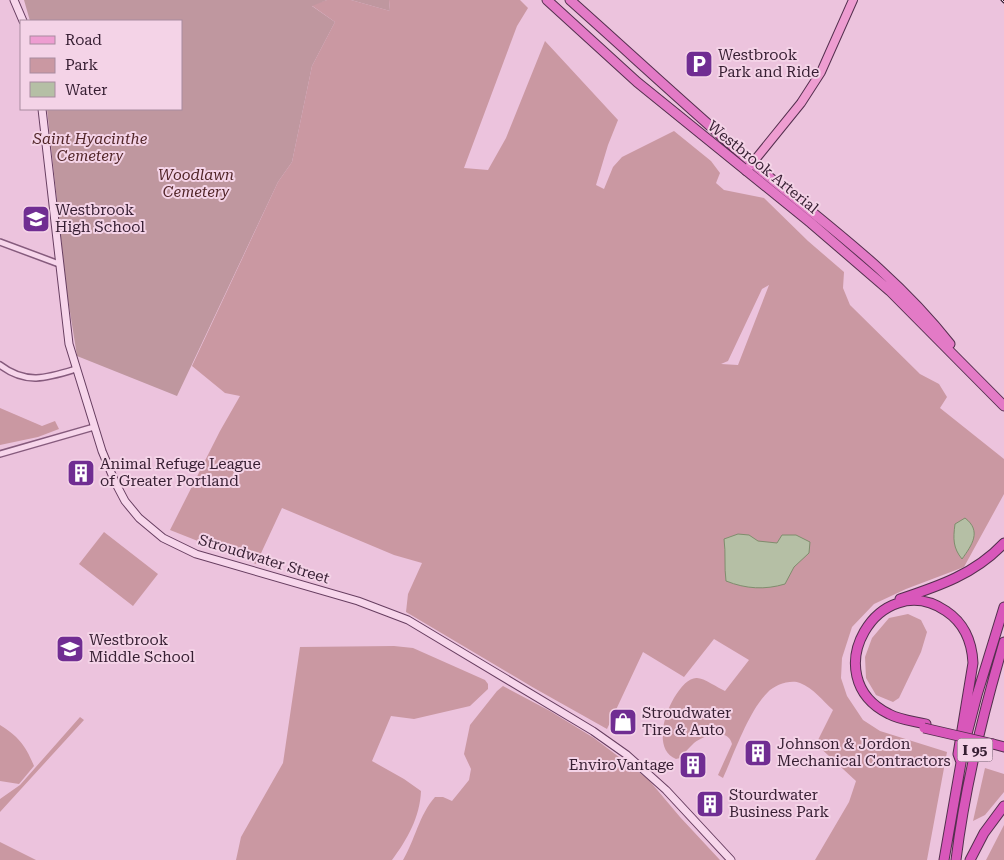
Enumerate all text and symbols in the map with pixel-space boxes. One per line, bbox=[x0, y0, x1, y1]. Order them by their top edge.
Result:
legend bbox=[20, 20, 182, 110]
text: Road bbox=[65, 31, 102, 49]
place label: Westbrook Park and Ride bbox=[718, 46, 819, 81]
parking icon: Westbrook Park and Ride bbox=[684, 49, 714, 79]
text: Park bbox=[65, 56, 99, 74]
text: Water bbox=[65, 81, 107, 99]
street label: Westbrook Arterial bbox=[704, 117, 822, 217]
park label: Saint Hyacinthe Cemetery bbox=[32, 130, 148, 165]
park label: Woodlawn Cemetery bbox=[158, 166, 234, 201]
place label: Westbrook High School bbox=[55, 201, 145, 236]
school or university icon: Westbrook High School bbox=[21, 204, 51, 234]
place label: Animal Refuge League of Greater Portland bbox=[100, 455, 261, 490]
building icon: Animal Refuge League of Greater Portland bbox=[66, 458, 96, 488]
street label: Stroudwater Street bbox=[196, 531, 332, 588]
place label: Westbrook Middle School bbox=[89, 631, 195, 666]
school or university icon: Westbrook Middle School bbox=[55, 634, 85, 664]
place label: Stroudwater Tire & Auto bbox=[642, 704, 731, 739]
shop icon: Stroudwater Tire & Auto bbox=[608, 707, 638, 737]
place label: Johnson & Jordon Mechanical Contractors bbox=[777, 735, 951, 770]
building icon: Johnson & Jordon Mechanical Contractors bbox=[743, 738, 773, 768]
road number: I 95 bbox=[958, 738, 992, 762]
building icon: EnviroVantage bbox=[678, 750, 708, 780]
place label: EnviroVantage bbox=[569, 756, 674, 774]
place label: Stourdwater Business Park bbox=[729, 786, 830, 821]
building icon: Stourdwater Business Park bbox=[695, 789, 725, 819]

